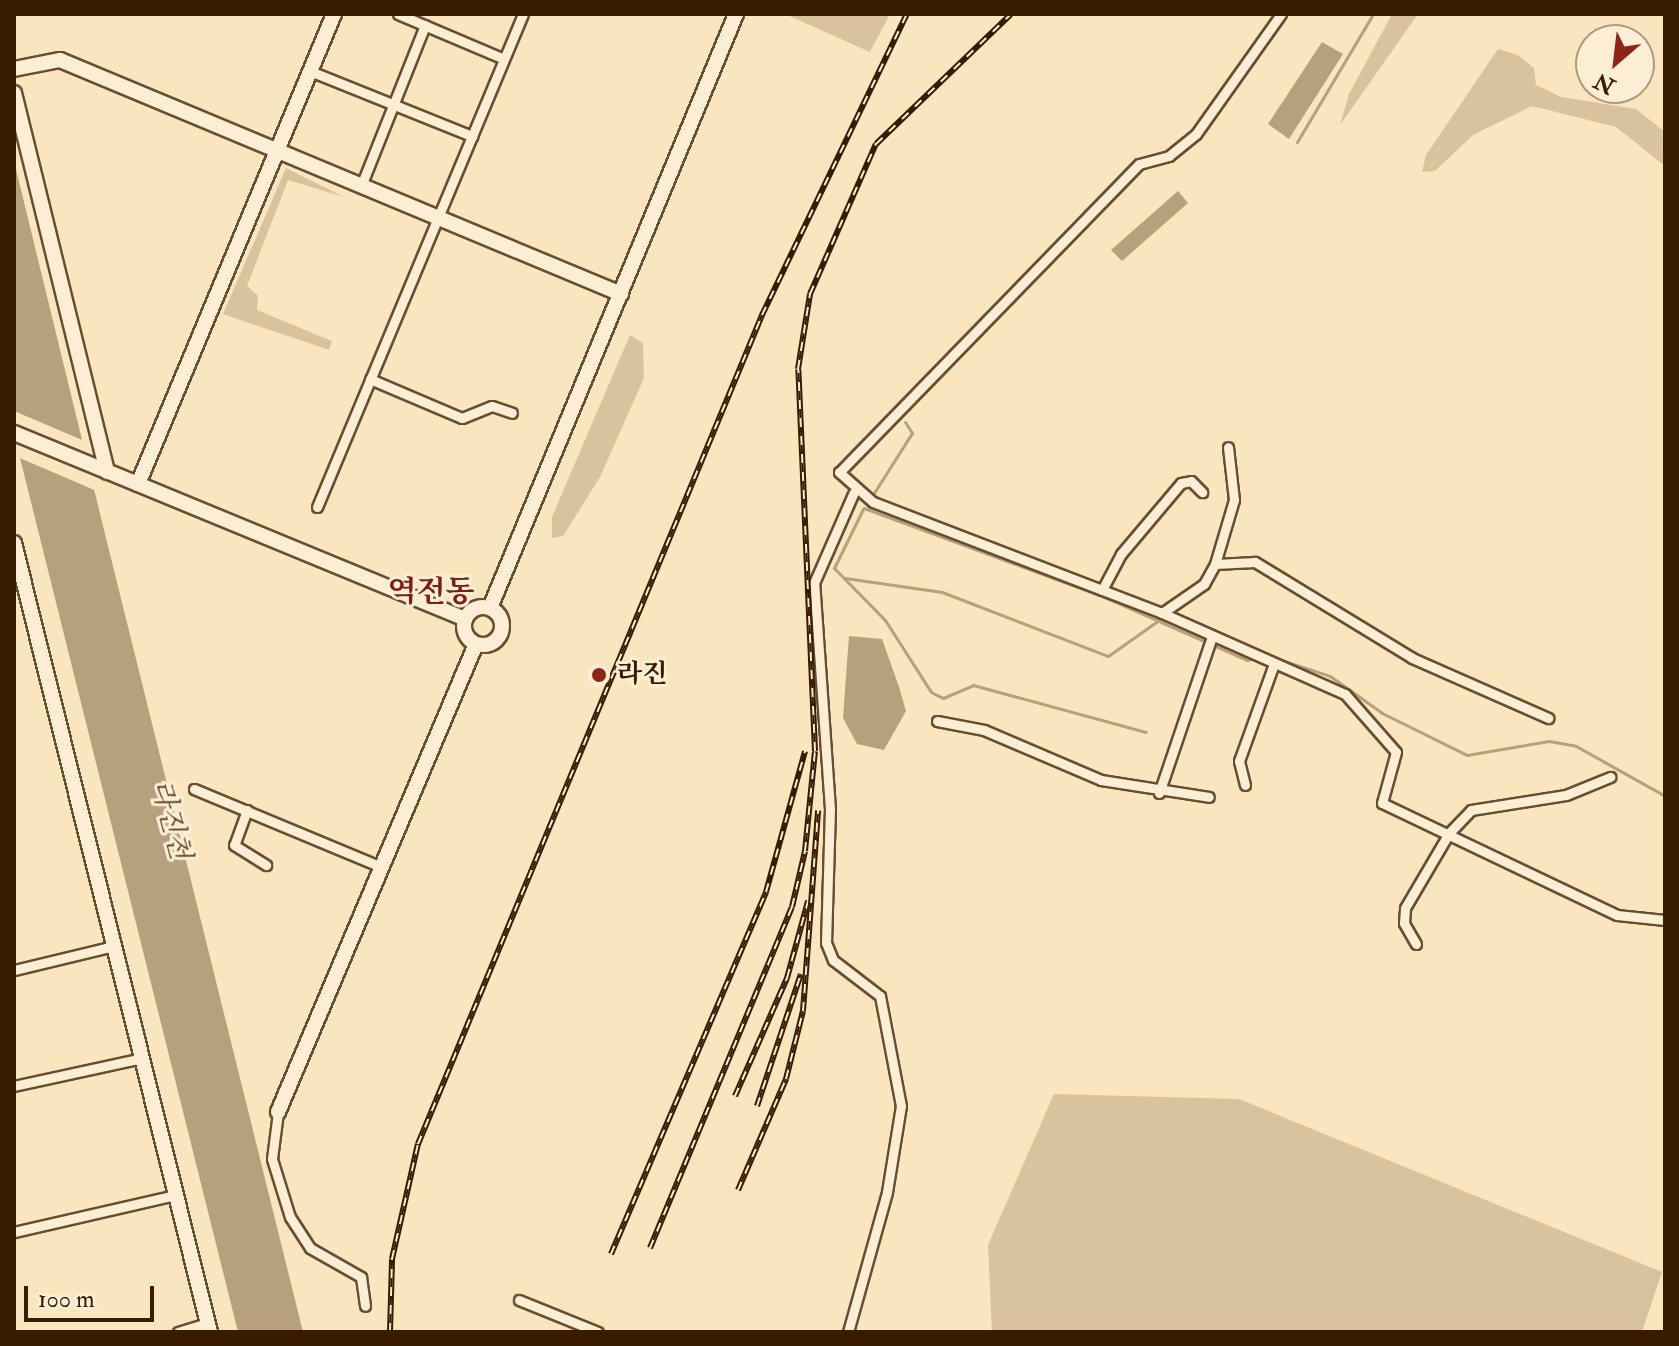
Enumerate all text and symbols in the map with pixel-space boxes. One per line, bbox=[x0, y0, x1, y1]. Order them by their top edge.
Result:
north arrow bbox=[1575, 24, 1655, 104]
text: N bbox=[1589, 66, 1620, 100]
district label: 역전동 bbox=[388, 574, 474, 610]
place label: 라진 bbox=[617, 659, 667, 691]
marker: 라진 bbox=[588, 664, 610, 686]
water label: 라진천 bbox=[143, 776, 197, 864]
scale bar bbox=[28, 1270, 158, 1320]
text: 100 m bbox=[38, 1284, 95, 1315]

